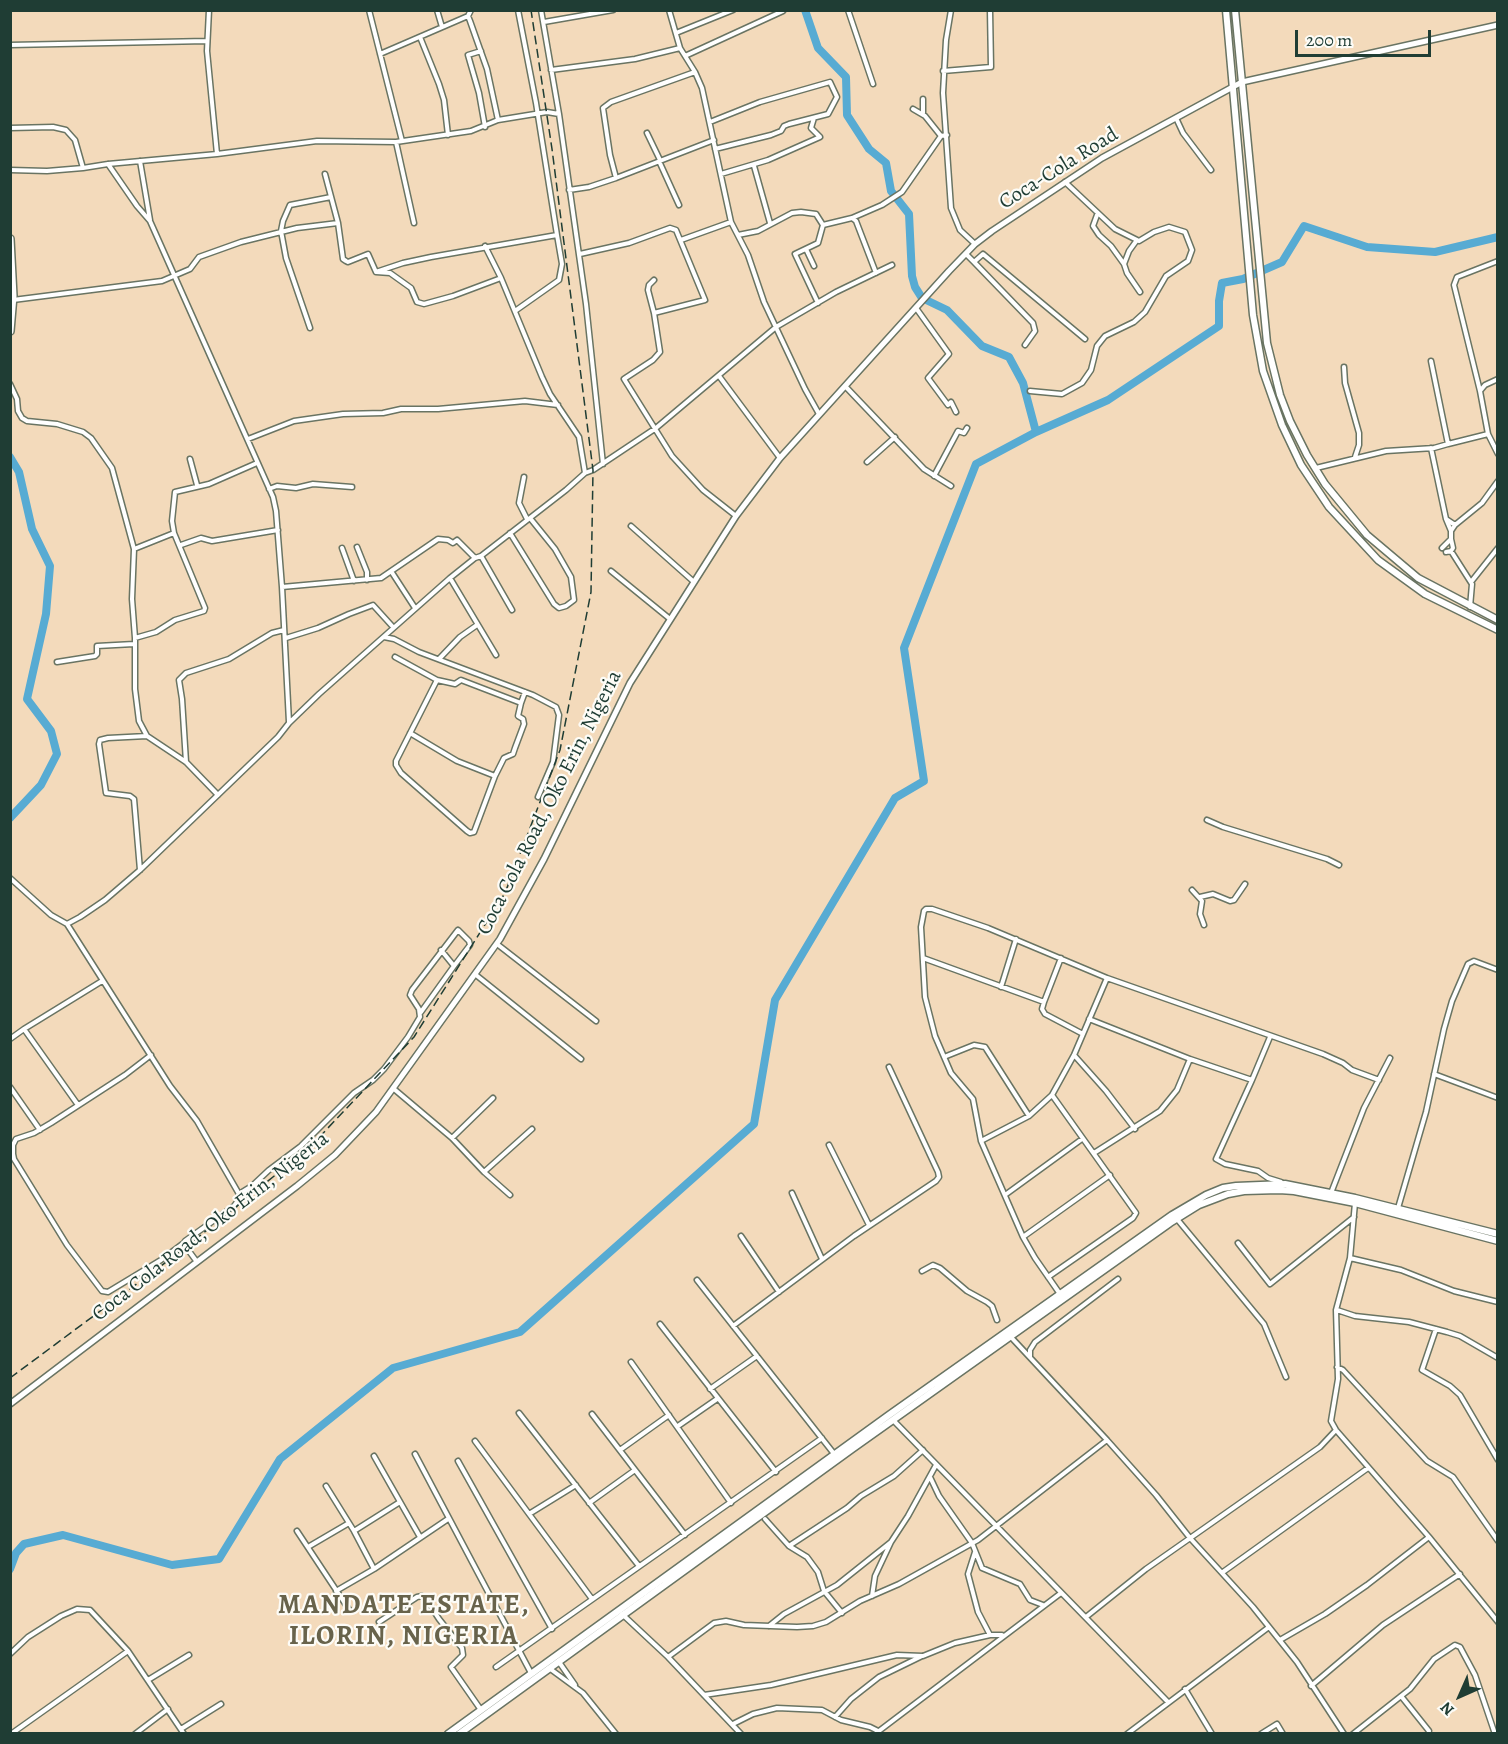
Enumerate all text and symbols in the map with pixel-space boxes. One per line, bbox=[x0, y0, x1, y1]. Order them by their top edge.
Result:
scale bar bbox=[1298, 18, 1434, 56]
text: 200 m bbox=[1306, 28, 1352, 52]
street label: Coca-Cola Road bbox=[995, 122, 1123, 216]
street label: Coca Cola Road, Oko Erin, Nigeria bbox=[472, 667, 628, 939]
street label: Coca Cola Road, Oko Erin, Nigeria bbox=[88, 1127, 334, 1327]
district label: MANDATE ESTATE, ILORIN, NIGERIA bbox=[278, 1590, 530, 1653]
north arrow bbox=[1430, 1666, 1490, 1726]
text: N bbox=[1435, 1697, 1459, 1721]

